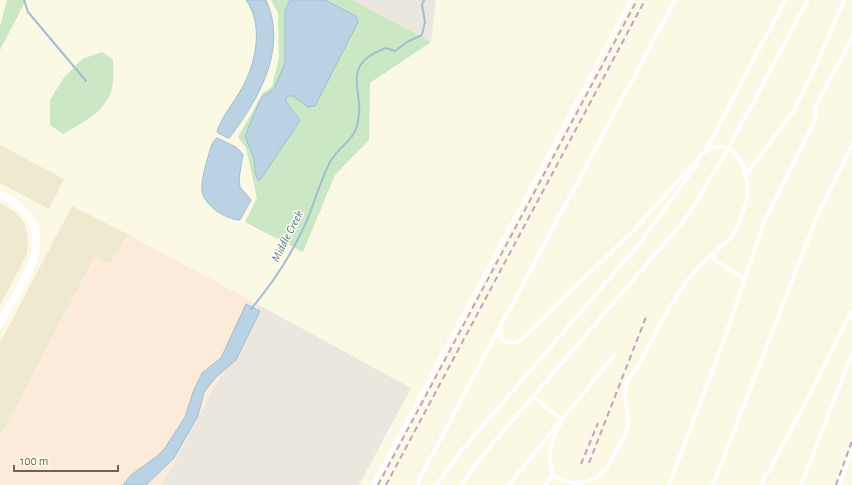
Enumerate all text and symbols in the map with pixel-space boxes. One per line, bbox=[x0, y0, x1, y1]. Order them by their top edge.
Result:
water label: Middle Creek bbox=[269, 208, 305, 264]
scale bar bbox=[14, 447, 118, 473]
text: 100 m bbox=[20, 455, 48, 467]

